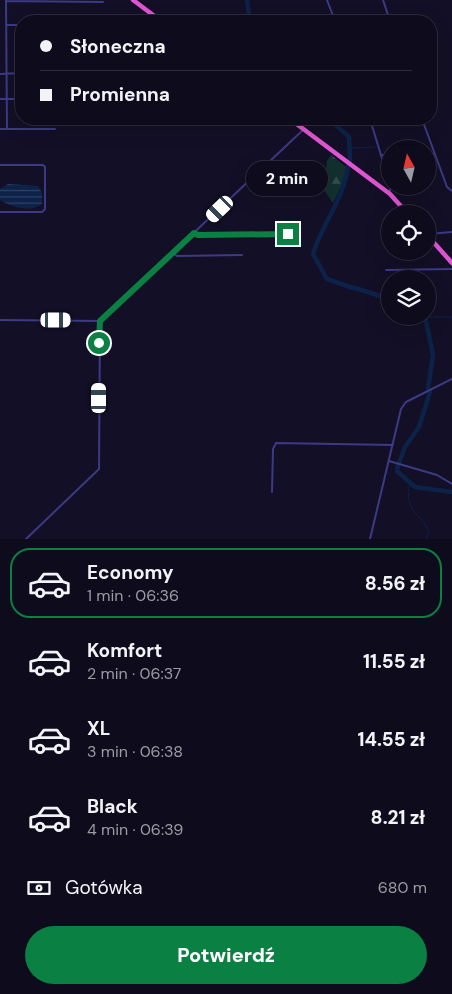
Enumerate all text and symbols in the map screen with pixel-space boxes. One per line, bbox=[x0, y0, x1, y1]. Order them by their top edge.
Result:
text: Słoneczna bbox=[70, 34, 166, 59]
text: Promienna bbox=[70, 82, 170, 107]
north arrow bbox=[381, 140, 436, 195]
map controls bbox=[381, 140, 436, 325]
callout: 2 min bbox=[247, 162, 329, 196]
text: 2 min bbox=[266, 168, 308, 189]
car bbox=[203, 193, 236, 225]
button: locate bbox=[381, 205, 436, 260]
route end bbox=[277, 223, 299, 245]
button: layers bbox=[381, 270, 436, 325]
car bbox=[41, 313, 71, 328]
route start bbox=[88, 332, 110, 354]
car bbox=[91, 383, 106, 413]
text: Economy bbox=[87, 560, 174, 585]
icon: car bbox=[27, 561, 72, 606]
text: 8.56 zł bbox=[365, 571, 425, 596]
text: 1 min · 06:36 bbox=[87, 585, 179, 606]
text: Komfort bbox=[87, 638, 162, 663]
icon: car bbox=[27, 639, 72, 684]
text: 11.55 zł bbox=[363, 649, 425, 674]
text: 2 min · 06:37 bbox=[87, 663, 181, 684]
text: XL bbox=[87, 716, 110, 741]
icon: car bbox=[27, 717, 72, 762]
text: 14.55 zł bbox=[358, 727, 425, 752]
text: 3 min · 06:38 bbox=[87, 741, 183, 762]
text: Black bbox=[87, 794, 138, 819]
icon: car bbox=[27, 795, 72, 840]
text: 8.21 zł bbox=[371, 805, 425, 830]
text: 4 min · 06:39 bbox=[87, 819, 183, 840]
icon: cash bbox=[25, 874, 53, 902]
text: Gotówka bbox=[65, 875, 143, 900]
text: 680 m bbox=[378, 877, 427, 898]
button: Potwierdź bbox=[25, 926, 427, 984]

